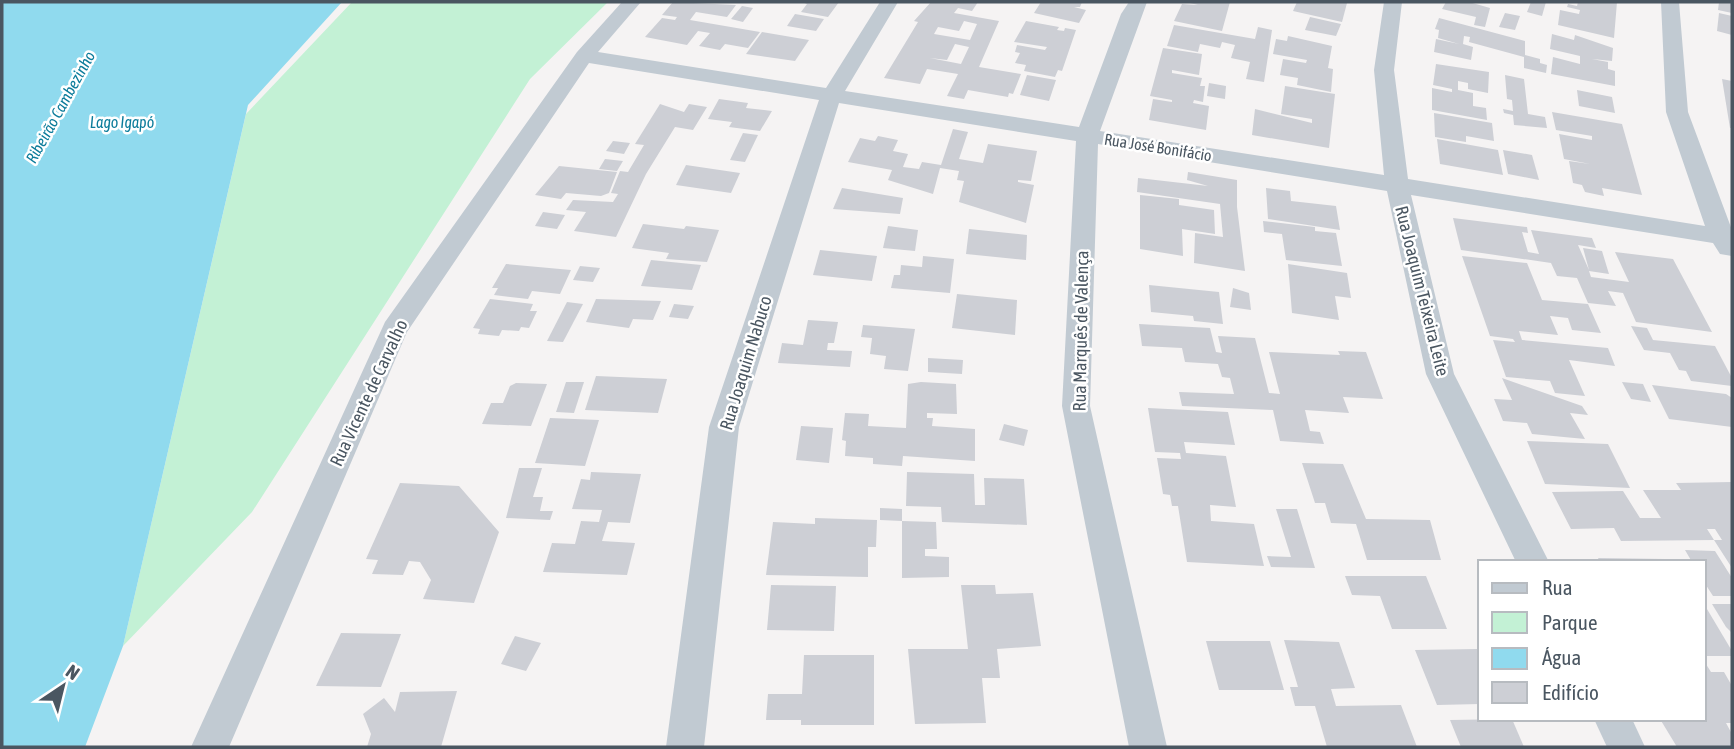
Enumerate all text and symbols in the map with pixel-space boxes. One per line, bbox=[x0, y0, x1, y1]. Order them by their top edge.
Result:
water label: Ribeirão Cambezinho bbox=[22, 48, 98, 166]
water label: Lago Igapó bbox=[90, 113, 154, 132]
street label: Rua José Bonifácio bbox=[1103, 130, 1213, 164]
street label: Rua Joaquim Teixeira Leite bbox=[1391, 204, 1454, 378]
street label: Rua Marquês de Valença bbox=[1069, 250, 1092, 412]
street label: Rua Joaquim Nabuco bbox=[715, 293, 776, 433]
street label: Rua Vicente de Carvalho bbox=[325, 316, 412, 469]
legend bbox=[1478, 560, 1706, 721]
text: Rua bbox=[1542, 575, 1572, 599]
text: Parque bbox=[1542, 610, 1597, 634]
text: Água bbox=[1542, 645, 1581, 669]
north arrow bbox=[28, 651, 98, 721]
text: N bbox=[62, 660, 84, 684]
text: Edifício bbox=[1542, 680, 1599, 704]

